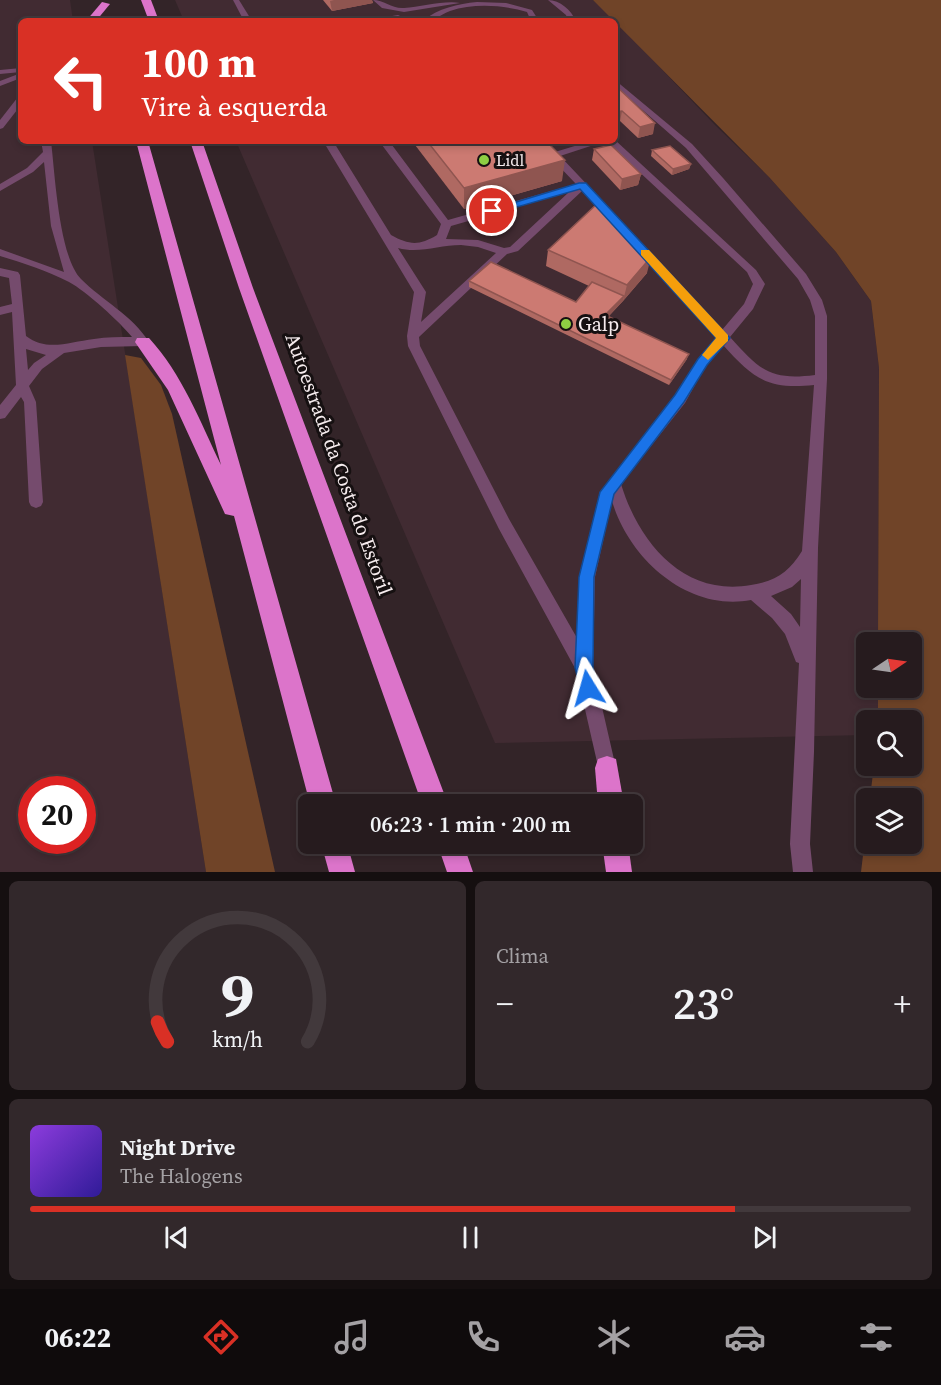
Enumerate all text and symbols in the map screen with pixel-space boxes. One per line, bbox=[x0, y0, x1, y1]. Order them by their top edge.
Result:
text: 100 m bbox=[141, 33, 256, 91]
icon: left bbox=[42, 42, 120, 120]
text: Vire à esquerda bbox=[141, 88, 327, 125]
place label: Lidl bbox=[496, 149, 524, 171]
marker: Lidl bbox=[477, 153, 491, 167]
pin bbox=[466, 185, 517, 236]
icon: arrive bbox=[475, 194, 508, 227]
place label: Galp bbox=[578, 310, 619, 338]
marker: Galp bbox=[559, 317, 573, 331]
street label: Autoestrada da Costa do Estoril bbox=[278, 329, 400, 599]
north arrow bbox=[856, 632, 922, 698]
map controls bbox=[856, 632, 922, 854]
position arrow bbox=[556, 656, 620, 720]
button: search bbox=[856, 710, 922, 776]
speed limit sign: 20 bbox=[18, 776, 96, 854]
button: layers bbox=[856, 788, 922, 854]
text: 06:23 · 1 min · 200 m bbox=[370, 809, 571, 839]
text: Clima bbox=[496, 942, 549, 970]
text: 9 bbox=[221, 951, 254, 1037]
text: 23° bbox=[673, 972, 734, 1034]
text: − bbox=[496, 981, 514, 1026]
text: + bbox=[894, 981, 911, 1026]
text: km/h bbox=[212, 1026, 263, 1055]
text: Night Drive bbox=[120, 1132, 235, 1162]
text: The Halogens bbox=[120, 1162, 243, 1190]
icon: previous bbox=[160, 1221, 193, 1254]
icon: pause bbox=[454, 1221, 487, 1254]
icon: next bbox=[748, 1221, 781, 1254]
icon: directions bbox=[200, 1316, 242, 1358]
icon: music bbox=[331, 1316, 373, 1358]
icon: phone bbox=[462, 1316, 504, 1358]
icon: climate bbox=[593, 1316, 635, 1358]
icon: car bbox=[724, 1316, 766, 1358]
icon: filters bbox=[855, 1316, 897, 1358]
text: 06:22 bbox=[44, 1319, 111, 1356]

